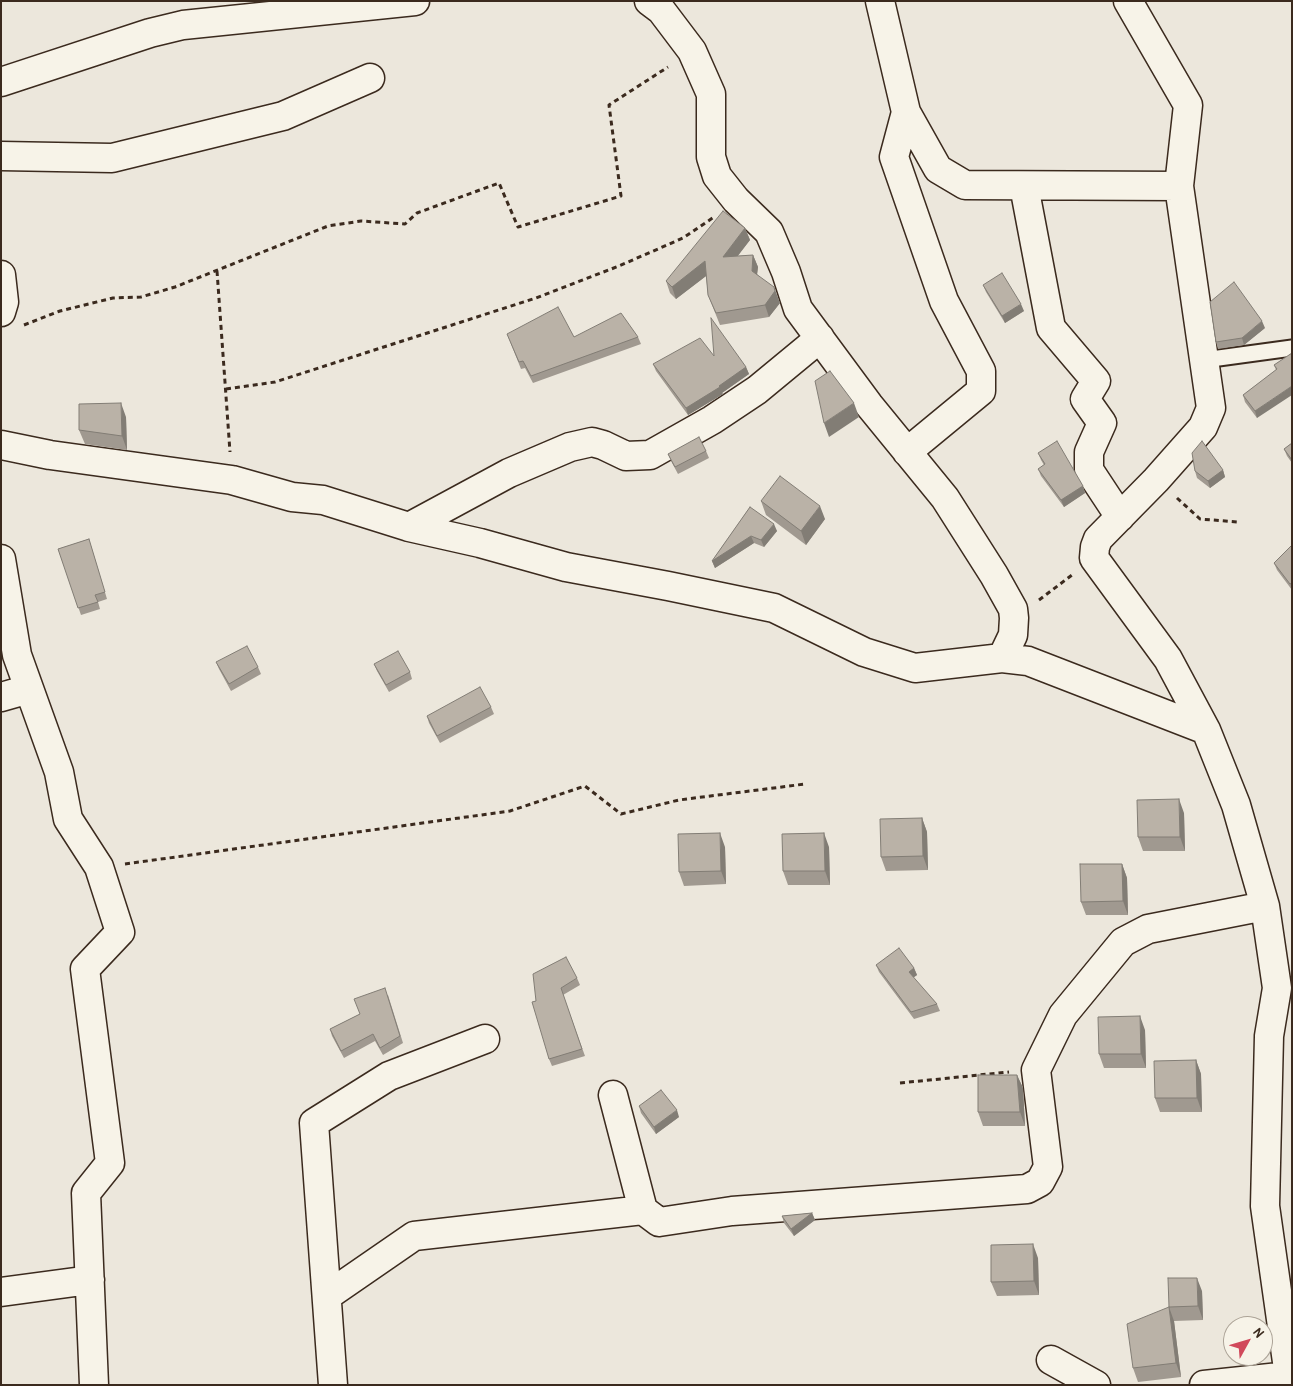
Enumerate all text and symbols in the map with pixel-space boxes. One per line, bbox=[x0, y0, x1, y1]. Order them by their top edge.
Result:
north arrow bbox=[1223, 1316, 1273, 1366]
text: N bbox=[1250, 1323, 1269, 1341]

